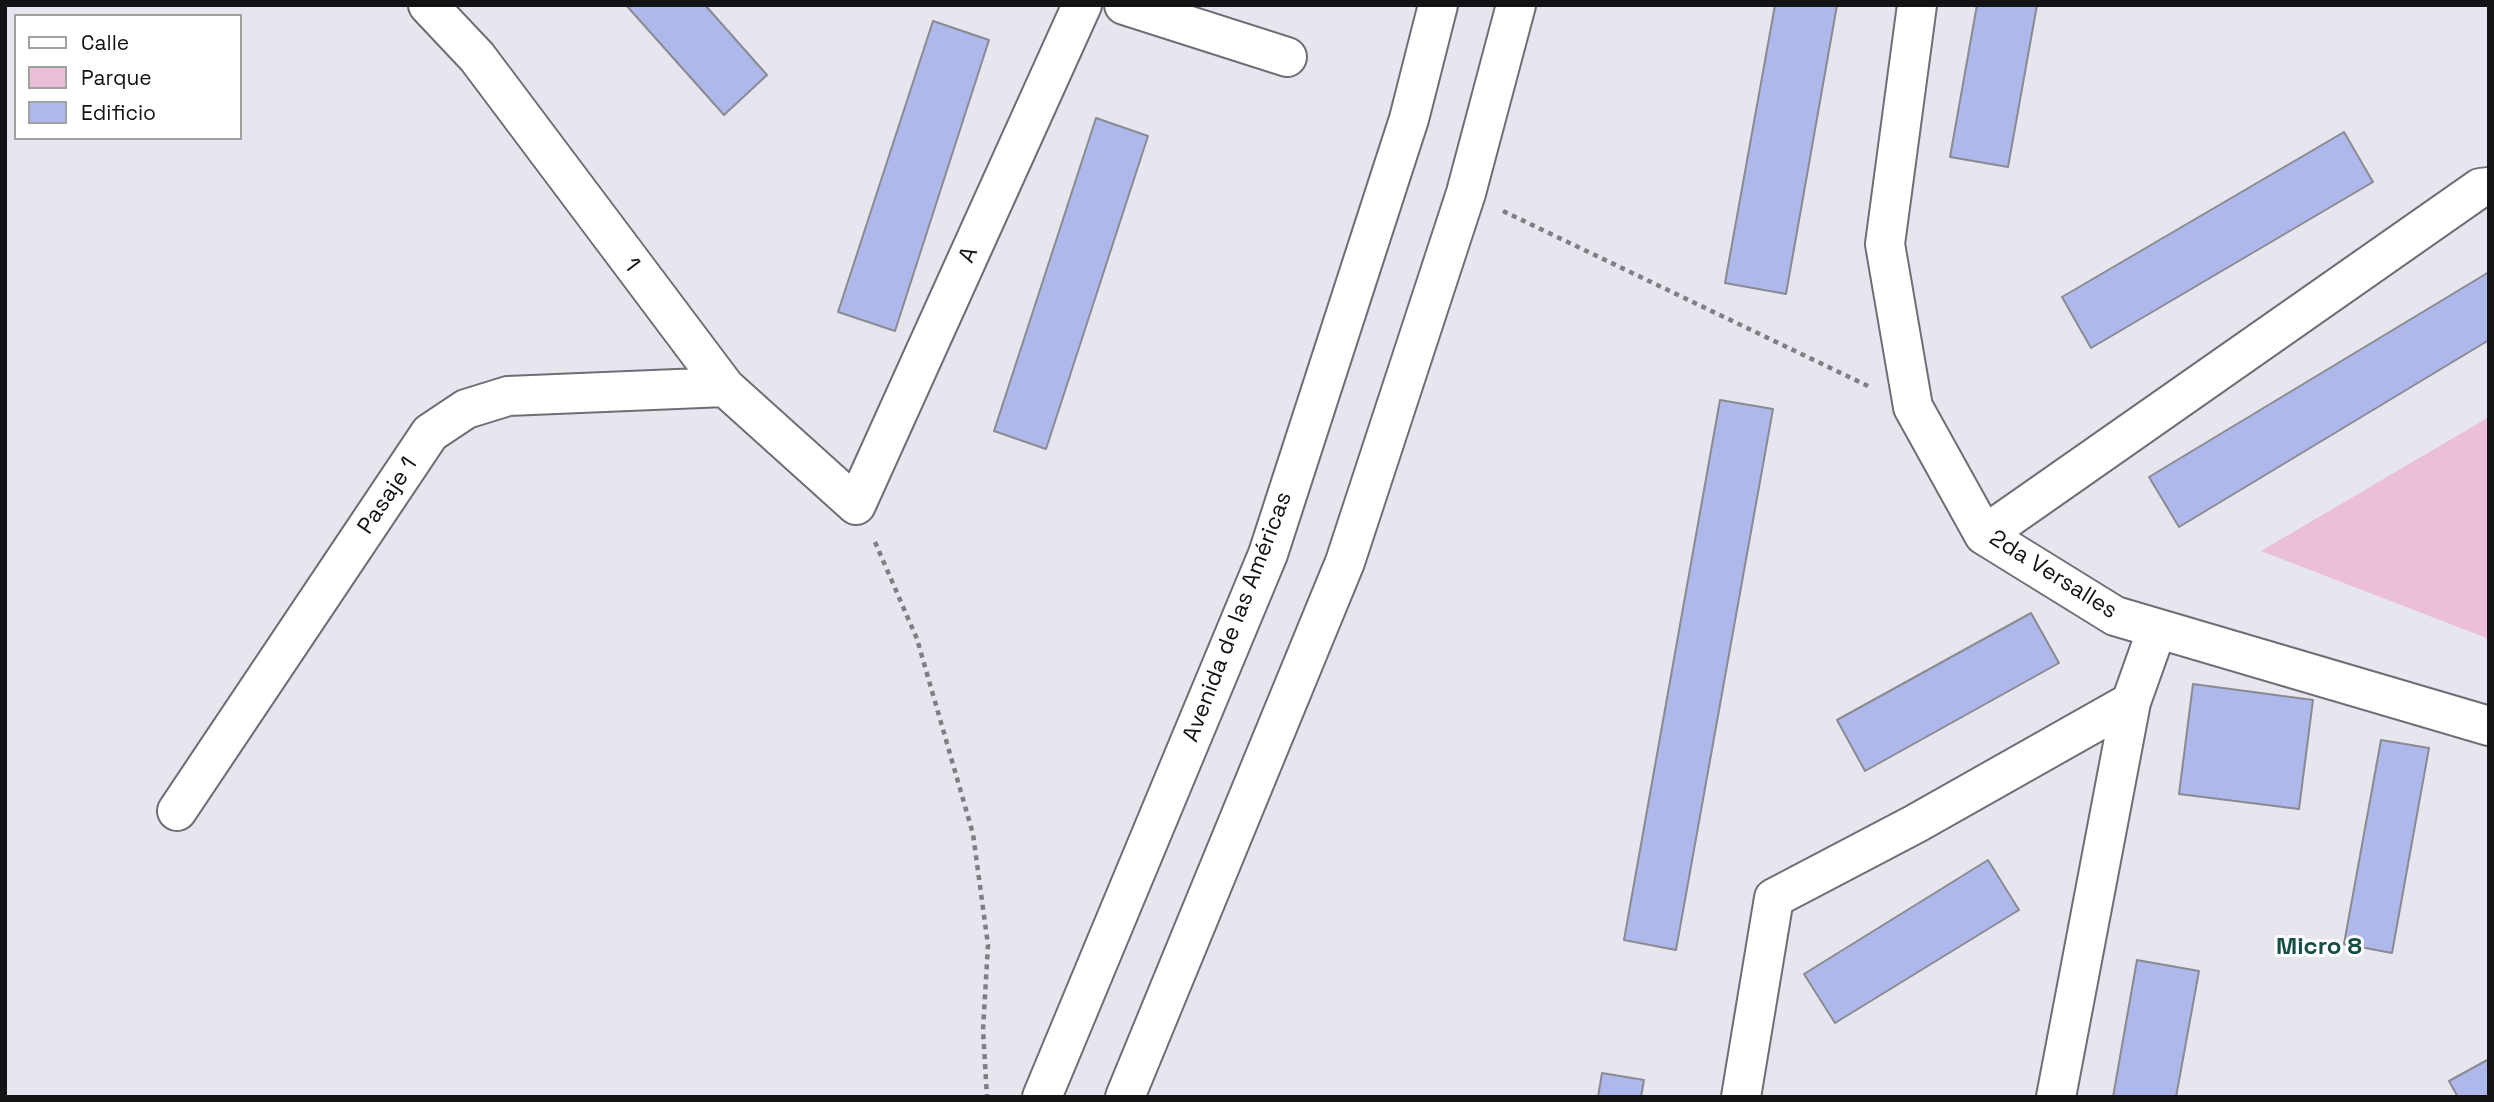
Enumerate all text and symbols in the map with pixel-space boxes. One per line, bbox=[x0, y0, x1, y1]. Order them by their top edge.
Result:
legend bbox=[14, 14, 242, 140]
text: Calle bbox=[81, 29, 129, 56]
text: Parque bbox=[81, 64, 152, 91]
text: Edificio bbox=[81, 99, 156, 126]
street label: A bbox=[953, 243, 985, 267]
street label: 1 bbox=[617, 253, 645, 277]
street label: Pasaje 1 bbox=[352, 452, 424, 540]
street label: Avenida de las Américas bbox=[1178, 488, 1298, 746]
street label: 2da Versalles bbox=[1984, 525, 2122, 625]
district label: Micro 8 bbox=[2276, 933, 2362, 961]

